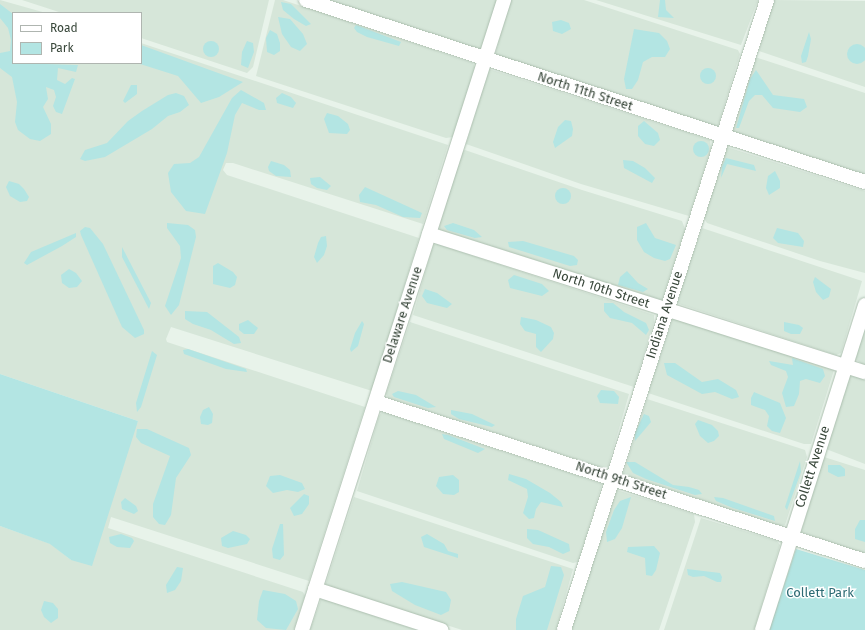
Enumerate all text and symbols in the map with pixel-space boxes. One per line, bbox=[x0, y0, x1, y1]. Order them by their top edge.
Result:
legend bbox=[12, 12, 142, 64]
text: Road bbox=[50, 21, 78, 35]
text: Park bbox=[50, 41, 74, 55]
street label: North 11th Street bbox=[535, 69, 635, 115]
street label: Delaware Avenue bbox=[380, 265, 426, 365]
street label: North 10th Street bbox=[550, 266, 652, 312]
street label: Indiana Avenue bbox=[643, 269, 687, 361]
street label: Collett Avenue bbox=[792, 424, 834, 510]
street label: North 9th Street bbox=[573, 459, 669, 503]
park label: Collett Park bbox=[786, 585, 854, 601]

